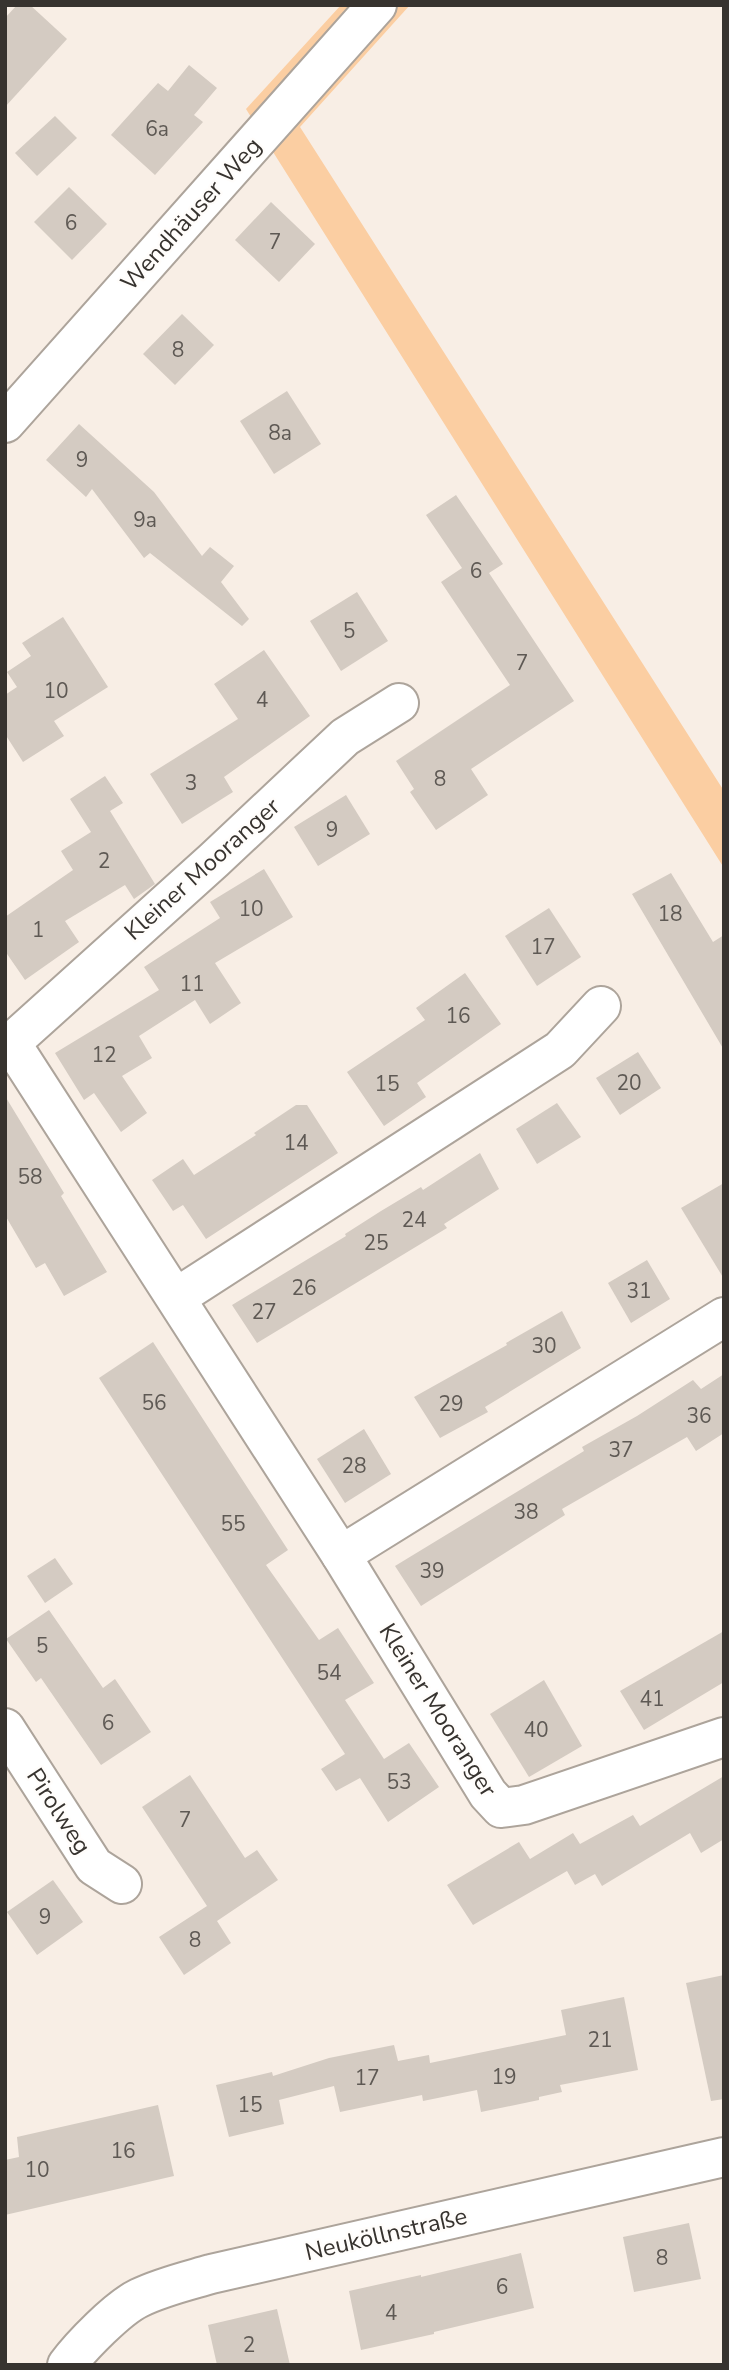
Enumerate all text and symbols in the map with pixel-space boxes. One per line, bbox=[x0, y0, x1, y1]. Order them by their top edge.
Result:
house number: 6a bbox=[145, 115, 169, 143]
street label: Wendhäuser Weg bbox=[113, 130, 269, 298]
house number: 6 bbox=[65, 209, 77, 237]
house number: 7 bbox=[269, 228, 281, 256]
house number: 8 bbox=[172, 336, 184, 364]
house number: 8a bbox=[268, 419, 292, 447]
house number: 9 bbox=[76, 446, 88, 474]
house number: 9a bbox=[133, 506, 157, 534]
house number: 6 bbox=[470, 557, 482, 585]
house number: 5 bbox=[343, 617, 355, 645]
house number: 7 bbox=[516, 649, 528, 677]
house number: 10 bbox=[43, 677, 69, 705]
house number: 4 bbox=[256, 686, 268, 714]
house number: 8 bbox=[434, 765, 446, 793]
house number: 3 bbox=[185, 769, 197, 797]
street label: Kleiner Mooranger bbox=[117, 790, 287, 947]
house number: 9 bbox=[326, 816, 338, 844]
house number: 2 bbox=[98, 847, 110, 875]
house number: 10 bbox=[238, 895, 264, 923]
house number: 18 bbox=[657, 900, 683, 928]
house number: 1 bbox=[32, 916, 44, 944]
house number: 17 bbox=[530, 933, 556, 961]
house number: 11 bbox=[179, 970, 205, 998]
house number: 16 bbox=[445, 1002, 471, 1030]
house number: 12 bbox=[91, 1041, 117, 1069]
house number: 20 bbox=[616, 1069, 642, 1097]
house number: 15 bbox=[374, 1070, 400, 1098]
house number: 14 bbox=[283, 1129, 309, 1157]
house number: 58 bbox=[17, 1163, 43, 1191]
house number: 24 bbox=[401, 1206, 427, 1234]
house number: 25 bbox=[363, 1229, 389, 1257]
house number: 26 bbox=[291, 1274, 317, 1302]
house number: 31 bbox=[626, 1277, 652, 1305]
house number: 27 bbox=[251, 1298, 277, 1326]
house number: 30 bbox=[531, 1332, 557, 1360]
house number: 56 bbox=[141, 1389, 167, 1417]
house number: 29 bbox=[438, 1390, 464, 1418]
house number: 36 bbox=[686, 1402, 712, 1430]
house number: 37 bbox=[608, 1436, 634, 1464]
house number: 28 bbox=[341, 1452, 367, 1480]
house number: 38 bbox=[513, 1498, 539, 1526]
house number: 55 bbox=[220, 1510, 246, 1538]
house number: 39 bbox=[419, 1557, 445, 1585]
street label: Kleiner Mooranger bbox=[372, 1617, 504, 1803]
house number: 5 bbox=[36, 1632, 48, 1660]
house number: 54 bbox=[316, 1659, 342, 1687]
house number: 41 bbox=[639, 1685, 665, 1713]
house number: 6 bbox=[102, 1709, 114, 1737]
house number: 40 bbox=[523, 1716, 549, 1744]
street label: Pirolweg bbox=[19, 1762, 99, 1860]
house number: 53 bbox=[386, 1768, 412, 1796]
house number: 7 bbox=[179, 1806, 191, 1834]
house number: 9 bbox=[39, 1903, 51, 1931]
house number: 8 bbox=[189, 1926, 201, 1954]
house number: 21 bbox=[587, 2026, 613, 2054]
house number: 19 bbox=[491, 2063, 517, 2091]
house number: 17 bbox=[354, 2064, 380, 2092]
house number: 15 bbox=[237, 2091, 263, 2119]
house number: 16 bbox=[110, 2137, 136, 2165]
house number: 10 bbox=[24, 2156, 50, 2184]
street label: Neuköllnstraße bbox=[302, 2200, 470, 2268]
house number: 8 bbox=[656, 2244, 668, 2272]
house number: 6 bbox=[496, 2273, 508, 2301]
house number: 4 bbox=[385, 2299, 397, 2327]
house number: 2 bbox=[243, 2331, 255, 2359]

